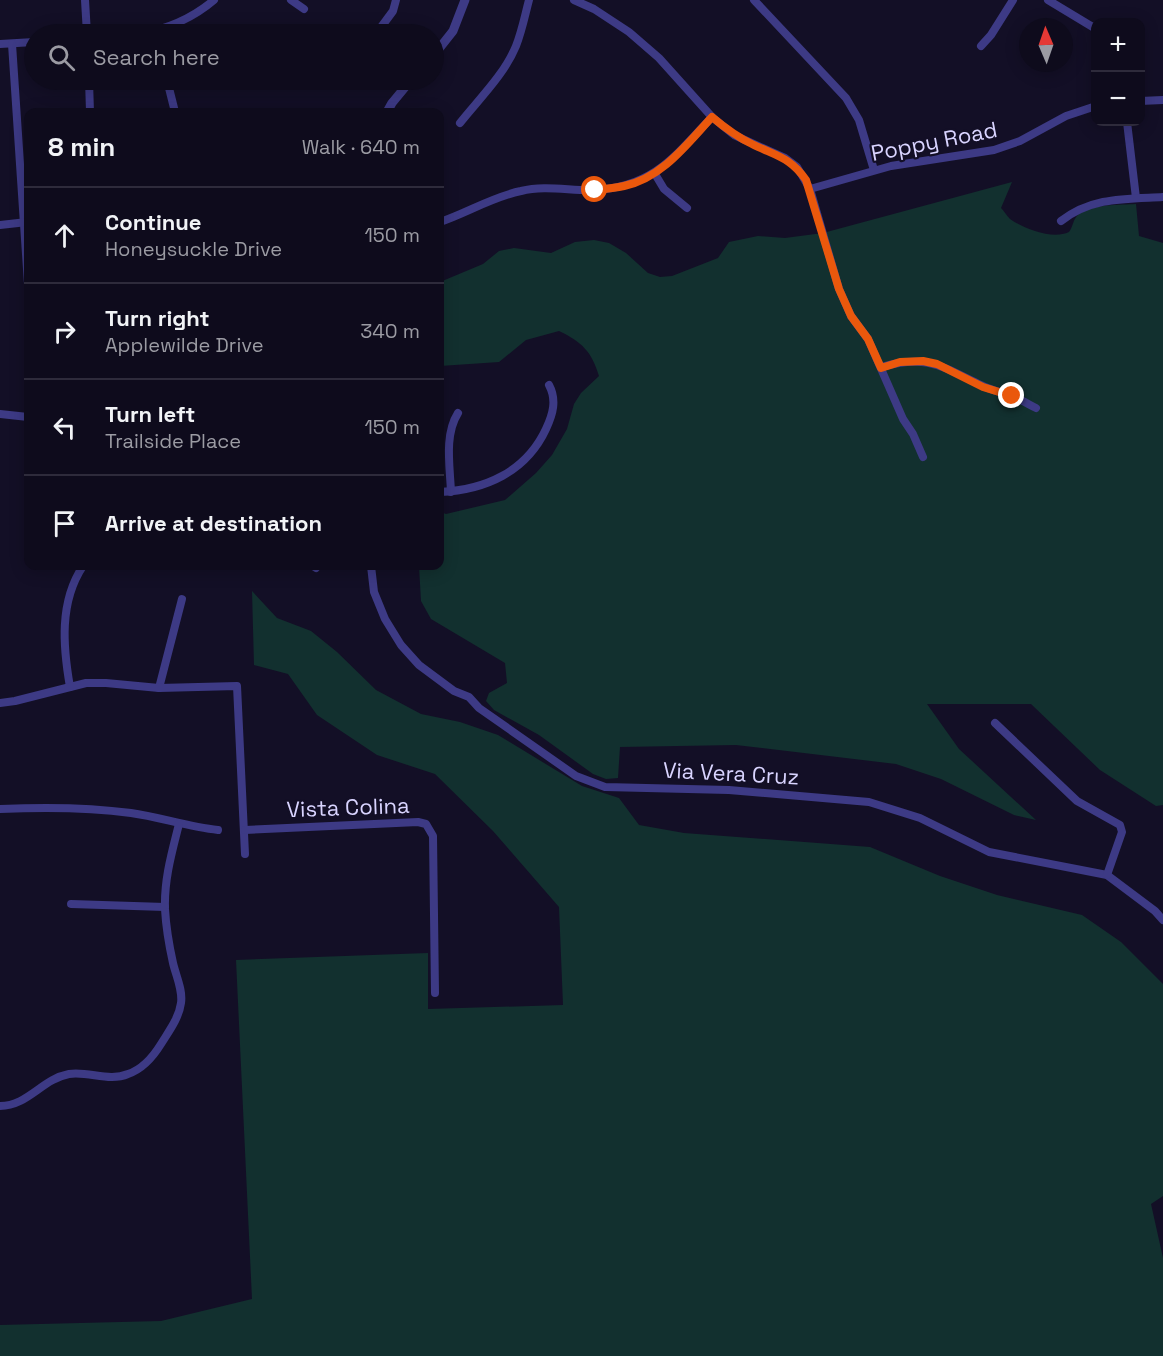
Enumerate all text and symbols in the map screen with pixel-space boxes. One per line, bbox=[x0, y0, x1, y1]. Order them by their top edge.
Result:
north arrow bbox=[1019, 18, 1073, 72]
map controls bbox=[1091, 18, 1145, 126]
button: + bbox=[1091, 18, 1145, 72]
search box bbox=[24, 24, 444, 90]
icon: search bbox=[45, 41, 78, 74]
text: Search here bbox=[93, 43, 220, 71]
button: − bbox=[1091, 72, 1145, 126]
street label: Poppy Road bbox=[869, 115, 999, 167]
text: 8 min bbox=[48, 130, 115, 164]
text: Walk · 640 m bbox=[302, 134, 420, 160]
route start bbox=[581, 176, 607, 202]
text: Continue bbox=[105, 208, 201, 236]
icon: ahead bbox=[48, 219, 81, 252]
text: 150 m bbox=[365, 222, 420, 248]
text: Honeysuckle Drive bbox=[105, 236, 282, 262]
text: Turn right bbox=[105, 304, 210, 332]
icon: right bbox=[48, 315, 81, 348]
text: 340 m bbox=[360, 318, 420, 344]
text: Applewilde Drive bbox=[105, 332, 264, 358]
route end bbox=[998, 382, 1024, 408]
text: Turn left bbox=[105, 400, 195, 428]
icon: left bbox=[48, 411, 81, 444]
text: 150 m bbox=[365, 414, 420, 440]
text: Trailside Place bbox=[105, 428, 241, 454]
icon: arrive bbox=[48, 507, 81, 540]
text: Arrive at destination bbox=[105, 509, 322, 537]
street label: Via Vera Cruz bbox=[662, 755, 800, 791]
street label: Vista Colina bbox=[286, 791, 410, 823]

